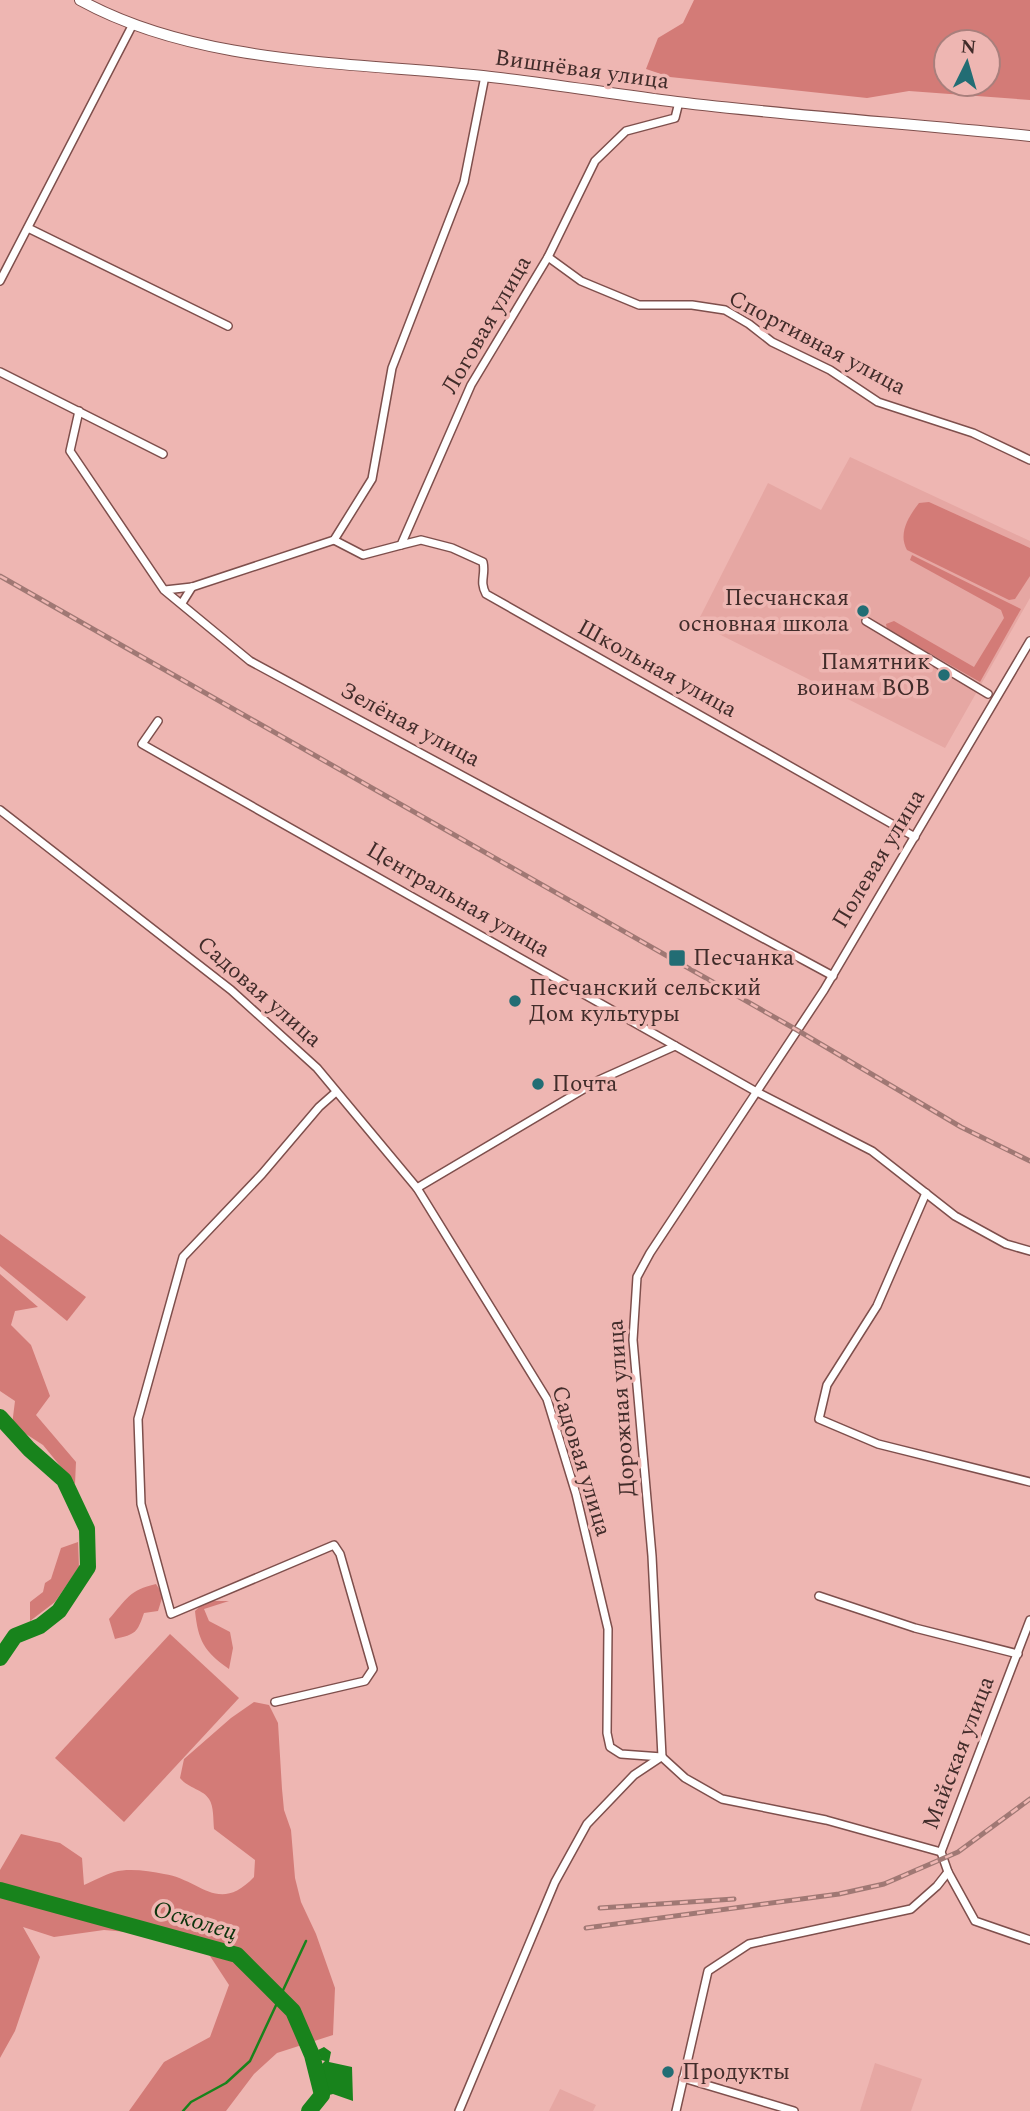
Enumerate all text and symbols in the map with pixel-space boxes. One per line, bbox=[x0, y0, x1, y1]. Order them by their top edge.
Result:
north arrow bbox=[932, 28, 1002, 98]
text: N bbox=[959, 32, 977, 63]
street label: Вишнёвая улица bbox=[493, 40, 671, 100]
street label: Логовая улица bbox=[433, 249, 541, 401]
street label: Спортивная улица bbox=[722, 281, 912, 405]
place label: Песчанская основная школа bbox=[678, 581, 849, 642]
marker: Песчанская основная школа bbox=[855, 603, 871, 619]
street label: Школьная улица bbox=[571, 611, 743, 727]
place label: Памятник воинам ВОВ bbox=[797, 645, 930, 706]
marker: Памятник воинам ВОВ bbox=[936, 667, 952, 683]
street label: Зелёная улица bbox=[333, 673, 487, 777]
street label: Полевая улица bbox=[823, 783, 935, 935]
street label: Центральная улица bbox=[360, 833, 556, 967]
street label: Садовая улица bbox=[189, 928, 329, 1056]
place label: Песчанка bbox=[693, 941, 794, 976]
marker: Песчанка bbox=[667, 948, 687, 968]
place label: Песчанский сельский Дом культуры bbox=[529, 971, 761, 1032]
marker: Песчанский сельский Дом культуры bbox=[507, 993, 523, 1009]
place label: Почта bbox=[552, 1067, 617, 1102]
marker: Почта bbox=[530, 1076, 546, 1092]
street label: Дорожная улица bbox=[598, 1318, 646, 1498]
street label: Садовая улица bbox=[541, 1381, 621, 1541]
street label: Майская улица bbox=[914, 1671, 1004, 1835]
water label: Осколец bbox=[149, 1891, 242, 1951]
place label: Продукты bbox=[682, 2055, 790, 2090]
marker: Продукты bbox=[660, 2064, 676, 2080]

